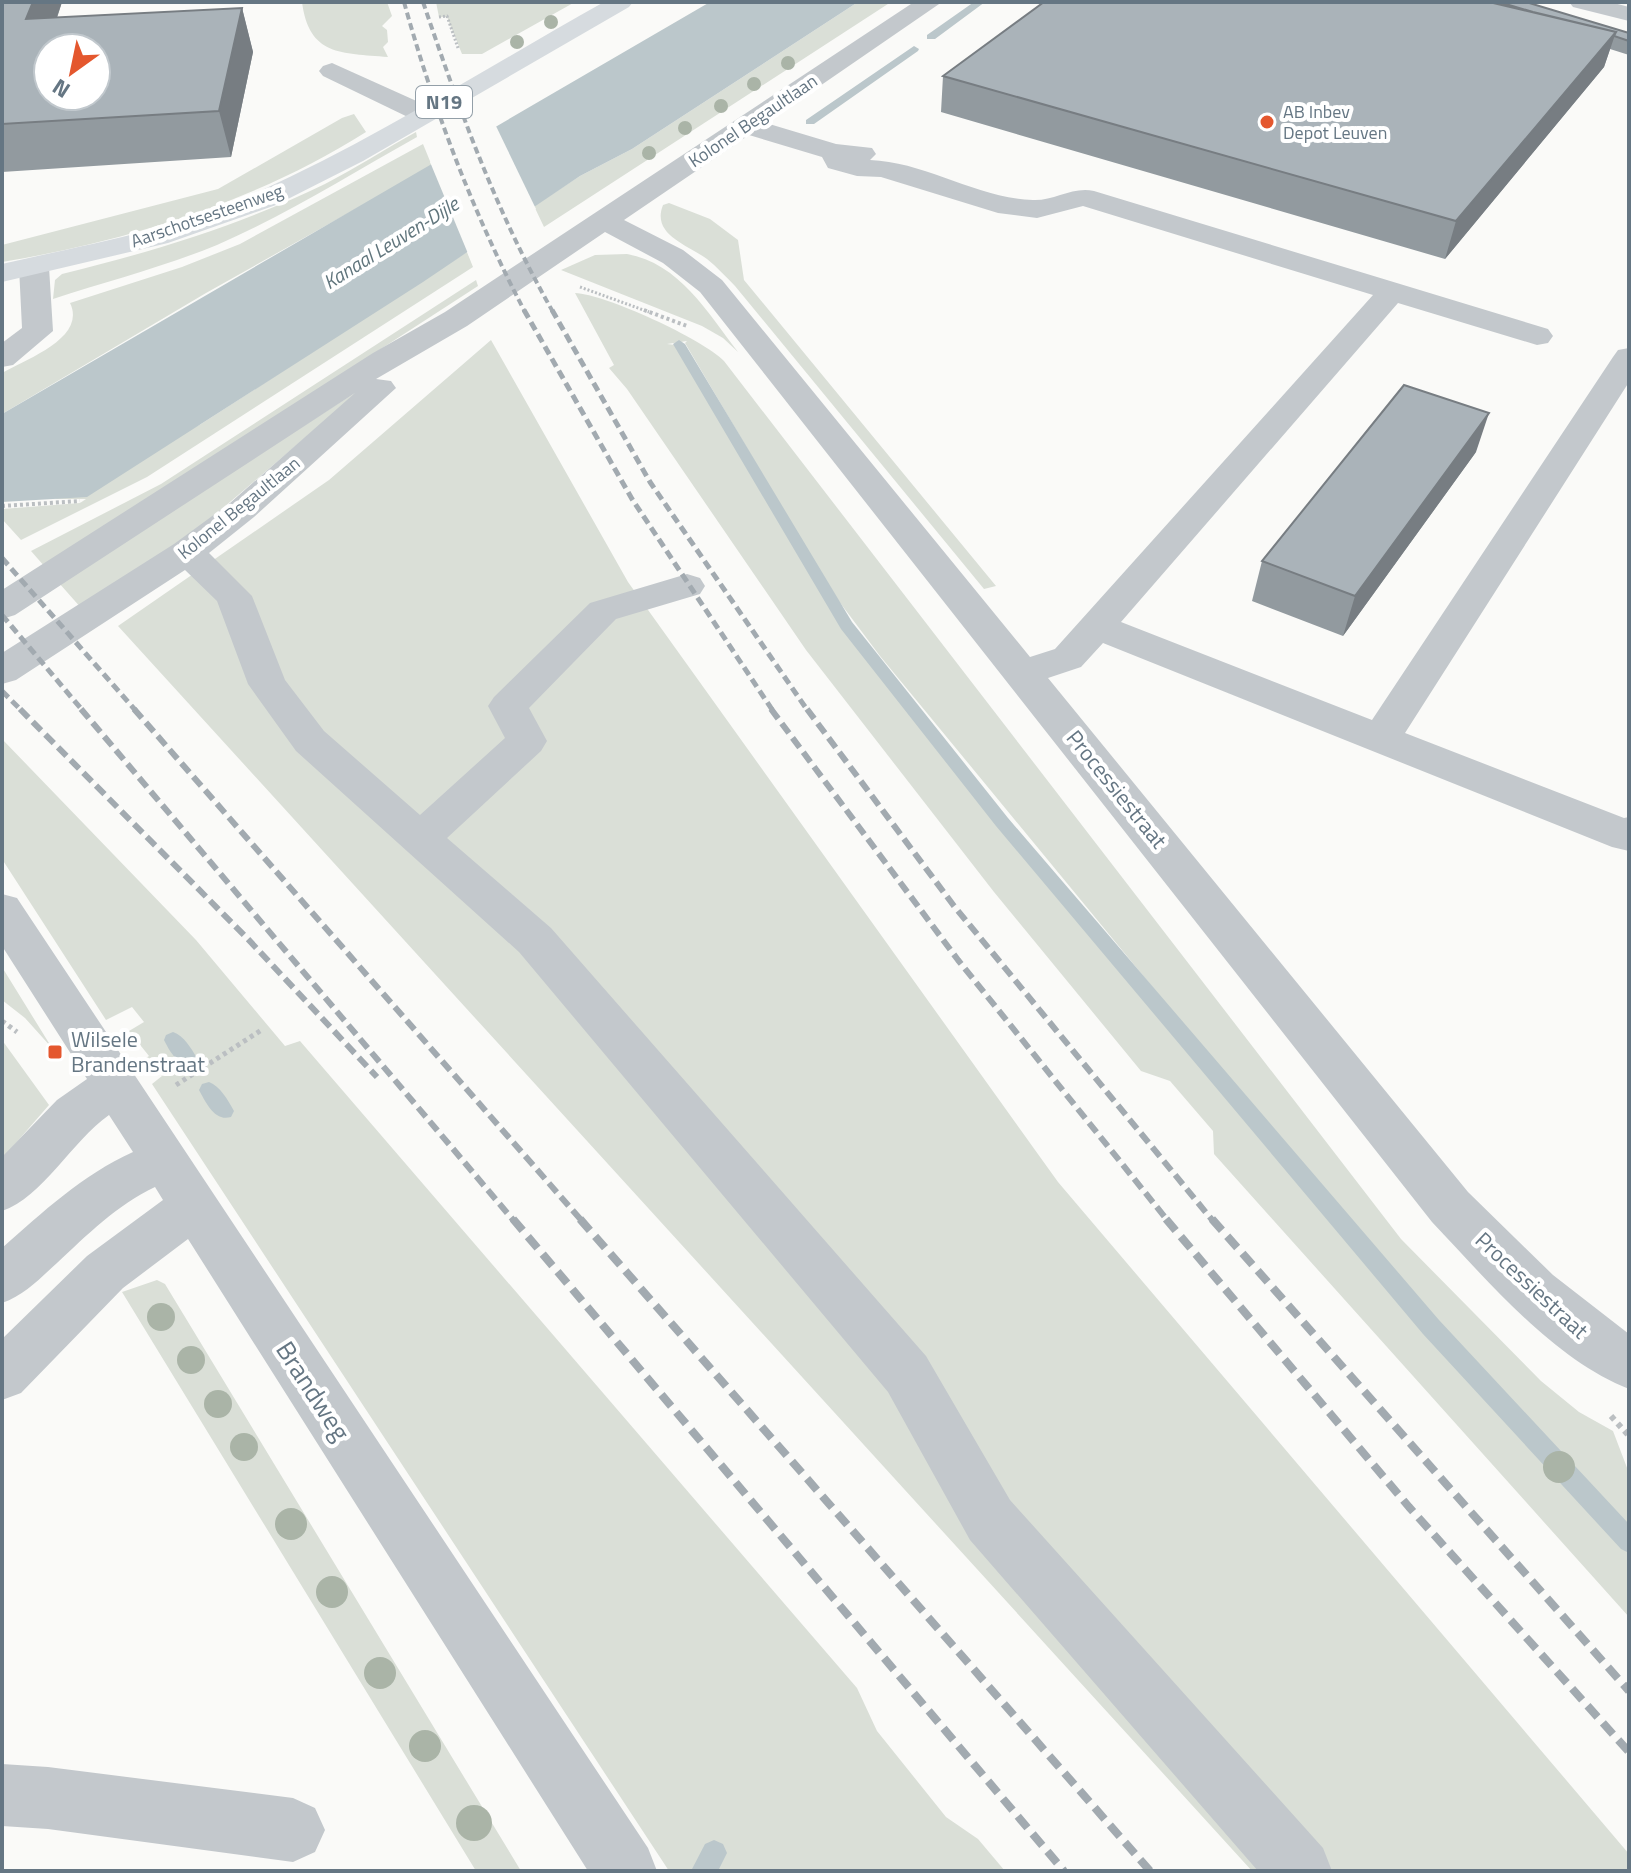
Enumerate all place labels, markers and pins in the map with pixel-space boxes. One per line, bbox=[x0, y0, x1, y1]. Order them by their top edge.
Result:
place label: AB Inbev Depot Leuven bbox=[1283, 98, 1387, 146]
marker: AB Inbev Depot Leuven bbox=[1258, 113, 1276, 131]
place label: Wilsele Brandenstraat bbox=[71, 1022, 205, 1081]
marker: Wilsele Brandenstraat bbox=[46, 1043, 64, 1061]

